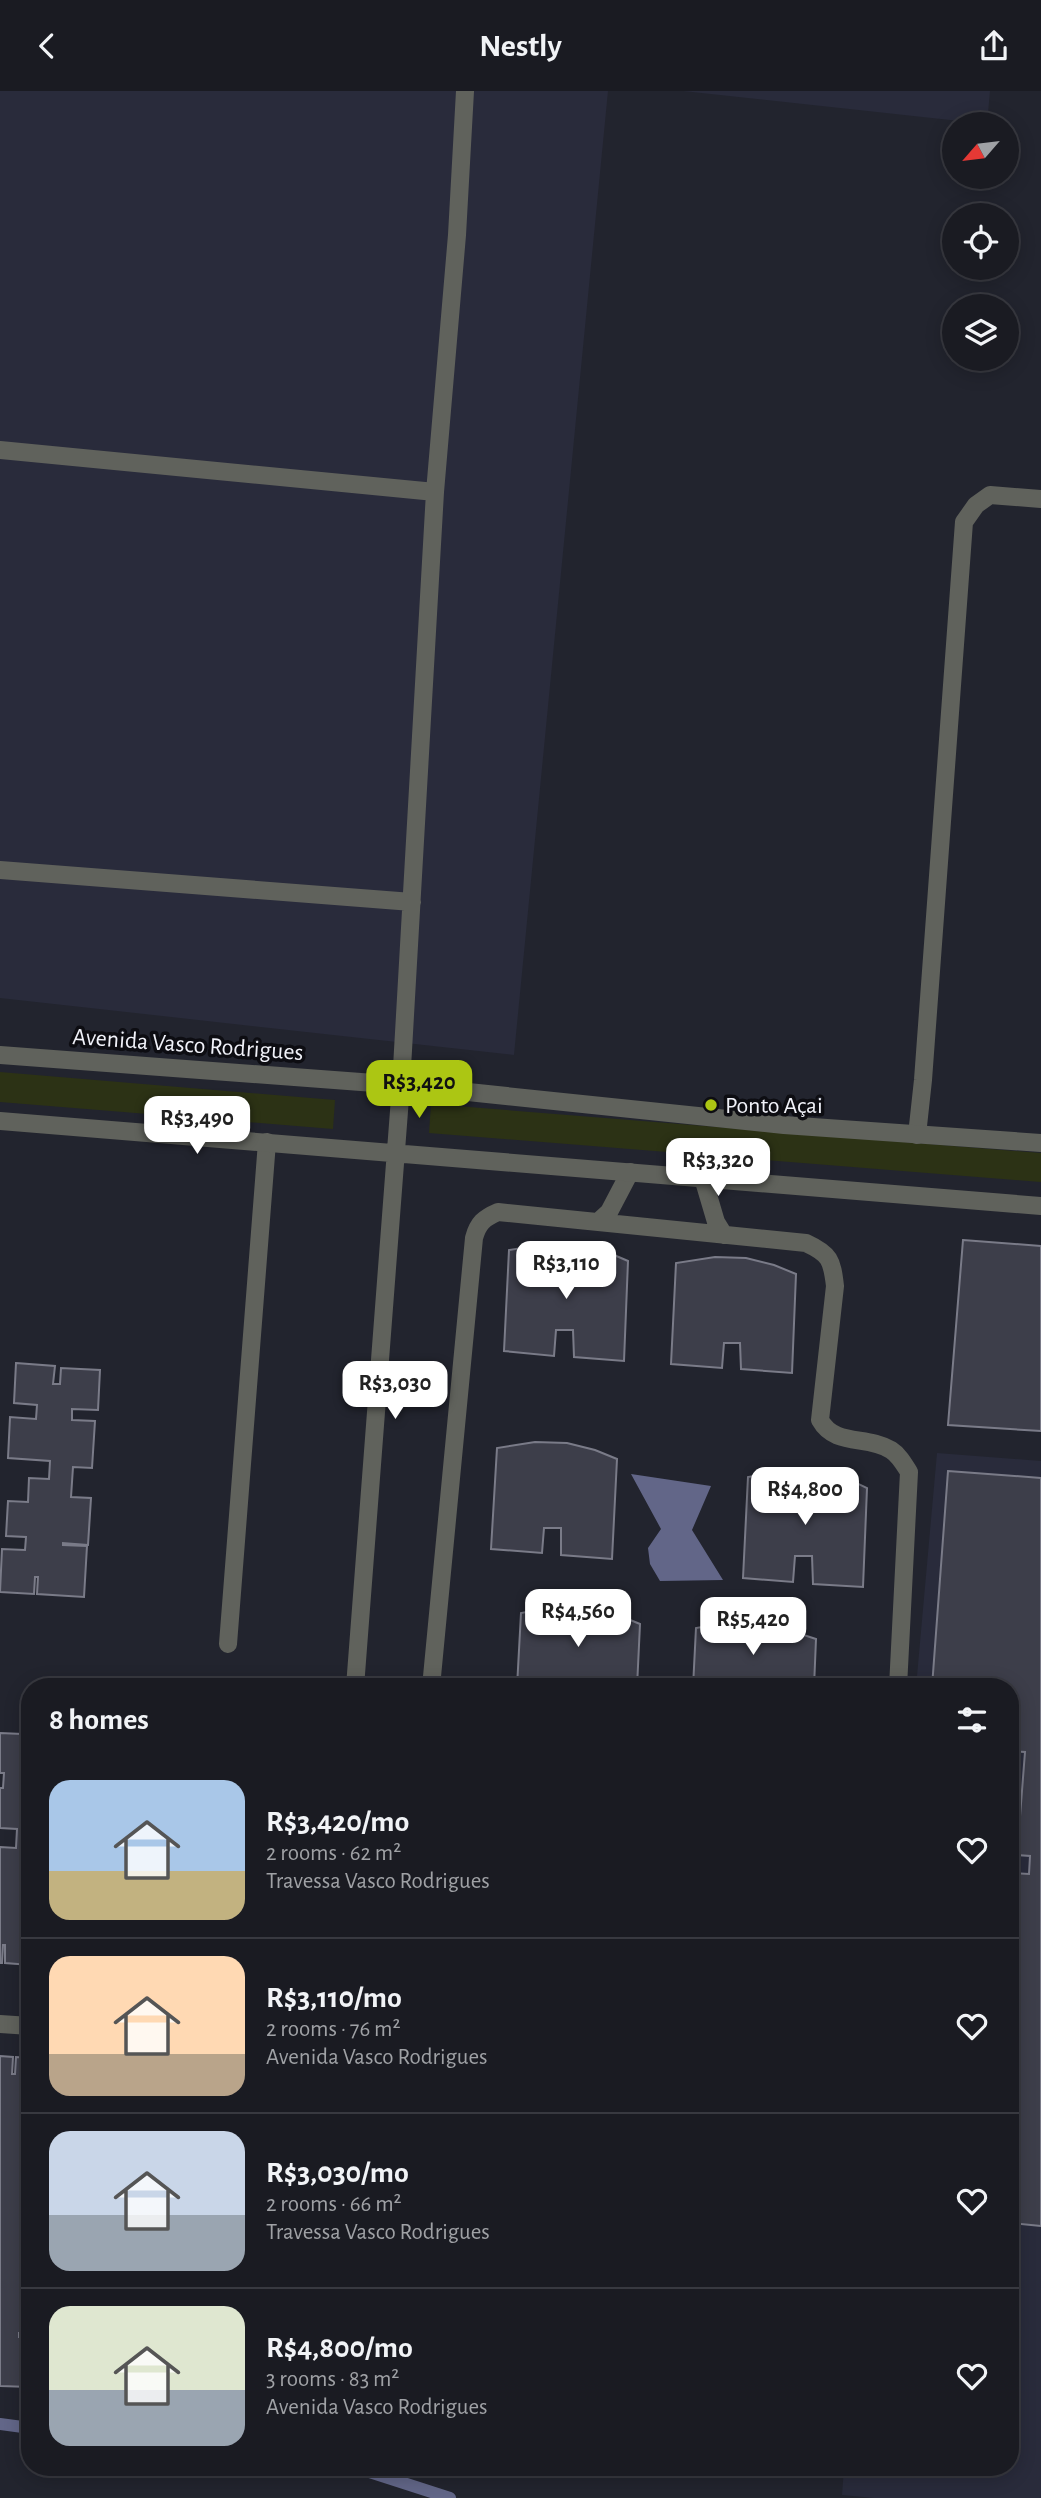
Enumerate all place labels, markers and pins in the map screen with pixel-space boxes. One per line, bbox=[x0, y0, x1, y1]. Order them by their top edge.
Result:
pin: R$3,420 bbox=[354, 1061, 484, 1120]
place label: Ponto Açai bbox=[725, 1094, 823, 1118]
pin: R$3,490 bbox=[132, 1097, 262, 1156]
marker: Ponto Açai bbox=[703, 1097, 719, 1113]
pin: R$3,320 bbox=[653, 1139, 783, 1198]
pin: R$3,110 bbox=[501, 1241, 631, 1301]
pin: R$3,030 bbox=[330, 1361, 460, 1421]
pin: R$4,800 bbox=[740, 1467, 870, 1527]
pin: R$4,560 bbox=[513, 1589, 643, 1649]
pin: R$5,420 bbox=[688, 1597, 818, 1657]

